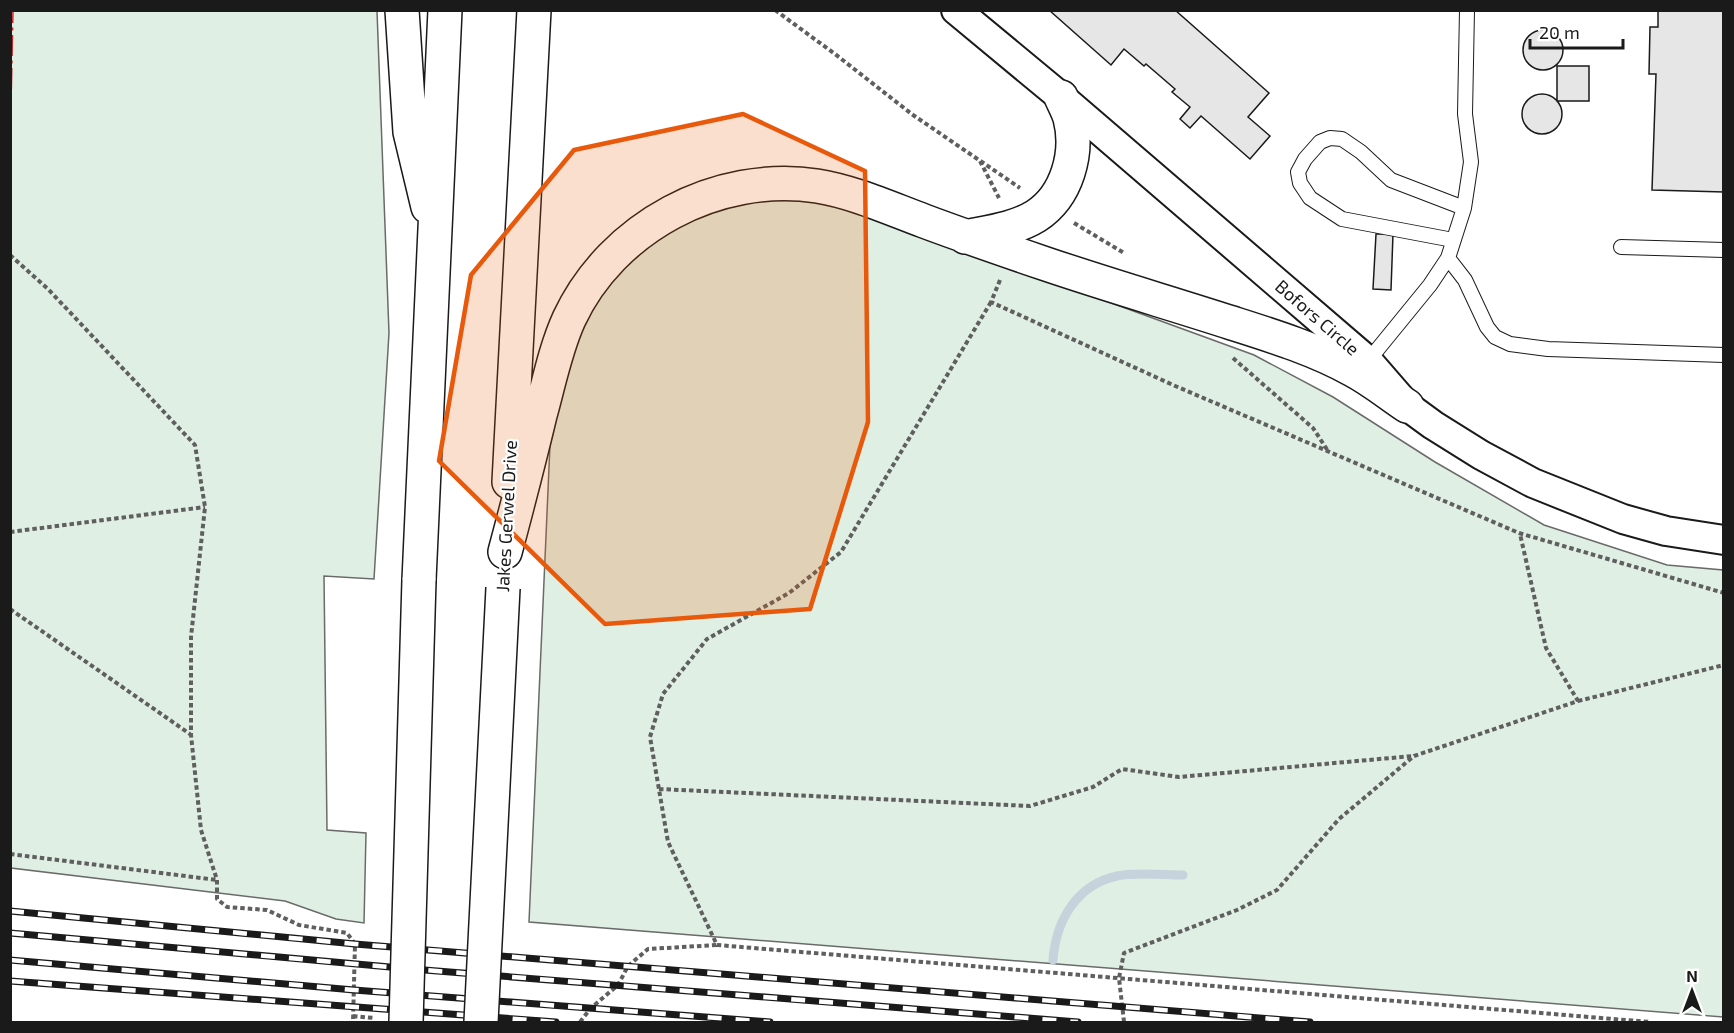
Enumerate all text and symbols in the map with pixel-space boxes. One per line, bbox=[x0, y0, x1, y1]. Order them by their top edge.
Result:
scale bar bbox=[1530, 12, 1623, 50]
text: 20 m bbox=[1539, 21, 1580, 43]
street label: Bofors Circle bbox=[1271, 275, 1364, 360]
street label: Jakes Gerwel Drive bbox=[491, 439, 521, 592]
north arrow bbox=[1662, 961, 1722, 1021]
text: N bbox=[1686, 966, 1698, 985]

